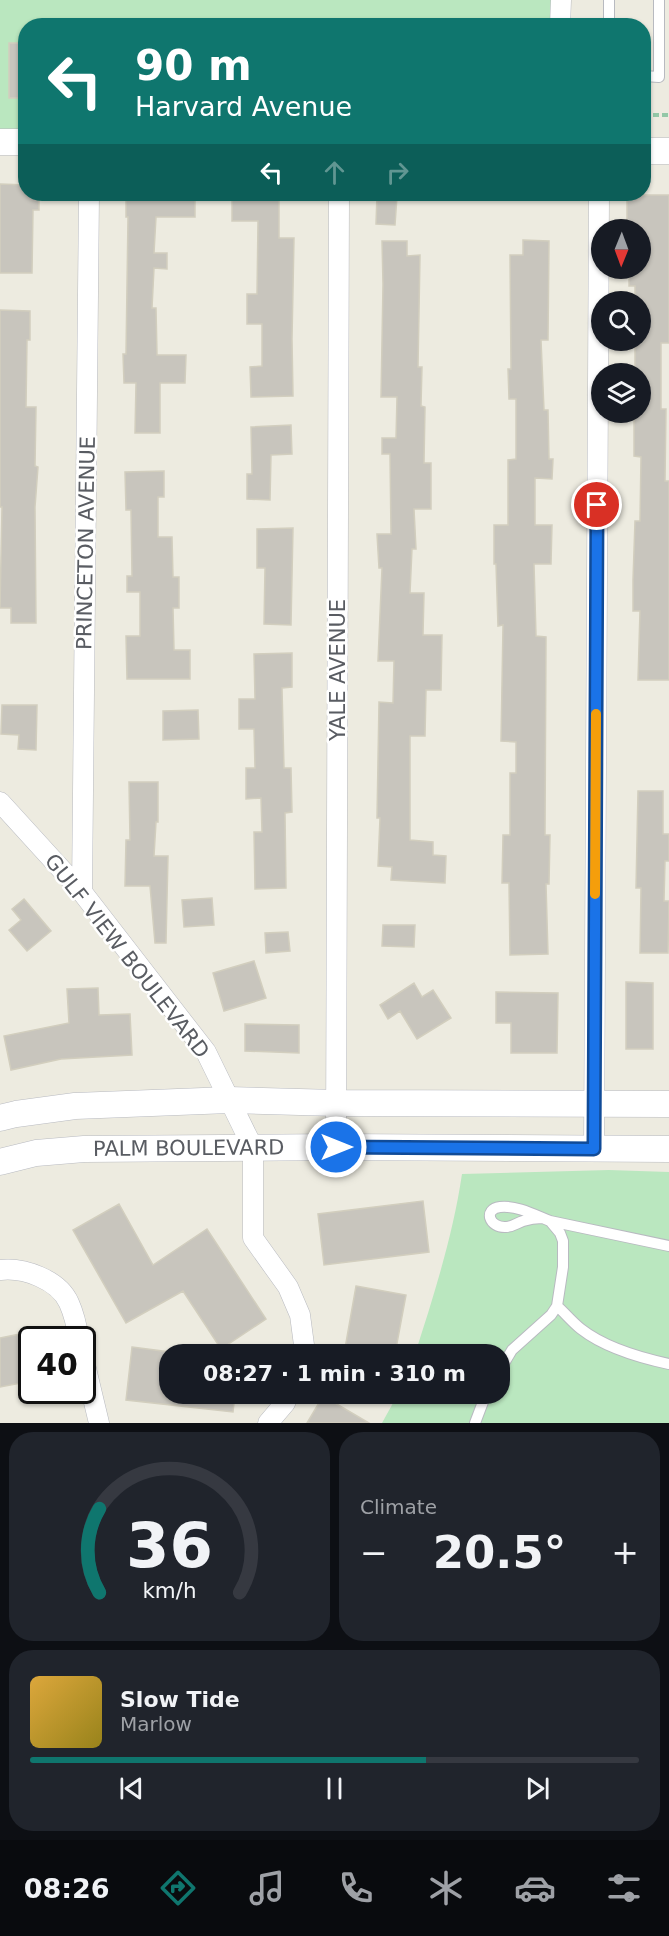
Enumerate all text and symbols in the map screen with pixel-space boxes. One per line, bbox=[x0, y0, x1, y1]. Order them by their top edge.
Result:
text: 90 m bbox=[135, 41, 252, 90]
icon: left bbox=[36, 42, 114, 120]
text: Harvard Avenue bbox=[135, 91, 352, 122]
icon: left bbox=[255, 156, 288, 189]
icon: ahead bbox=[318, 156, 351, 189]
icon: right bbox=[381, 156, 414, 189]
north arrow bbox=[591, 219, 651, 279]
map controls bbox=[591, 219, 651, 423]
button: search bbox=[591, 291, 651, 351]
button: layers bbox=[591, 363, 651, 423]
street label: PRINCETON AVENUE bbox=[72, 436, 100, 650]
pin bbox=[571, 479, 622, 530]
icon: arrive bbox=[580, 488, 613, 521]
street label: YALE AVENUE bbox=[326, 599, 350, 742]
street label: GULF VIEW BOULEVARD bbox=[40, 849, 214, 1063]
position arrow bbox=[304, 1115, 368, 1179]
street label: PALM BOULEVARD bbox=[93, 1135, 284, 1161]
speed limit sign: 40 bbox=[18, 1326, 96, 1404]
text: 08:27 · 1 min · 310 m bbox=[203, 1361, 466, 1386]
text: Climate bbox=[360, 1495, 437, 1519]
text: 36 bbox=[126, 1509, 213, 1582]
text: 20.5° bbox=[433, 1526, 566, 1579]
text: − bbox=[360, 1533, 388, 1572]
text: + bbox=[611, 1533, 639, 1572]
text: km/h bbox=[142, 1579, 197, 1604]
text: Slow Tide bbox=[120, 1687, 240, 1712]
text: Marlow bbox=[120, 1712, 192, 1736]
icon: previous bbox=[115, 1772, 148, 1805]
icon: pause bbox=[318, 1772, 351, 1805]
icon: next bbox=[521, 1772, 554, 1805]
icon: directions bbox=[157, 1867, 199, 1909]
icon: music bbox=[246, 1867, 288, 1909]
icon: phone bbox=[335, 1867, 377, 1909]
icon: climate bbox=[425, 1867, 467, 1909]
icon: car bbox=[514, 1867, 556, 1909]
icon: filters bbox=[603, 1867, 645, 1909]
text: 08:26 bbox=[24, 1873, 110, 1904]

